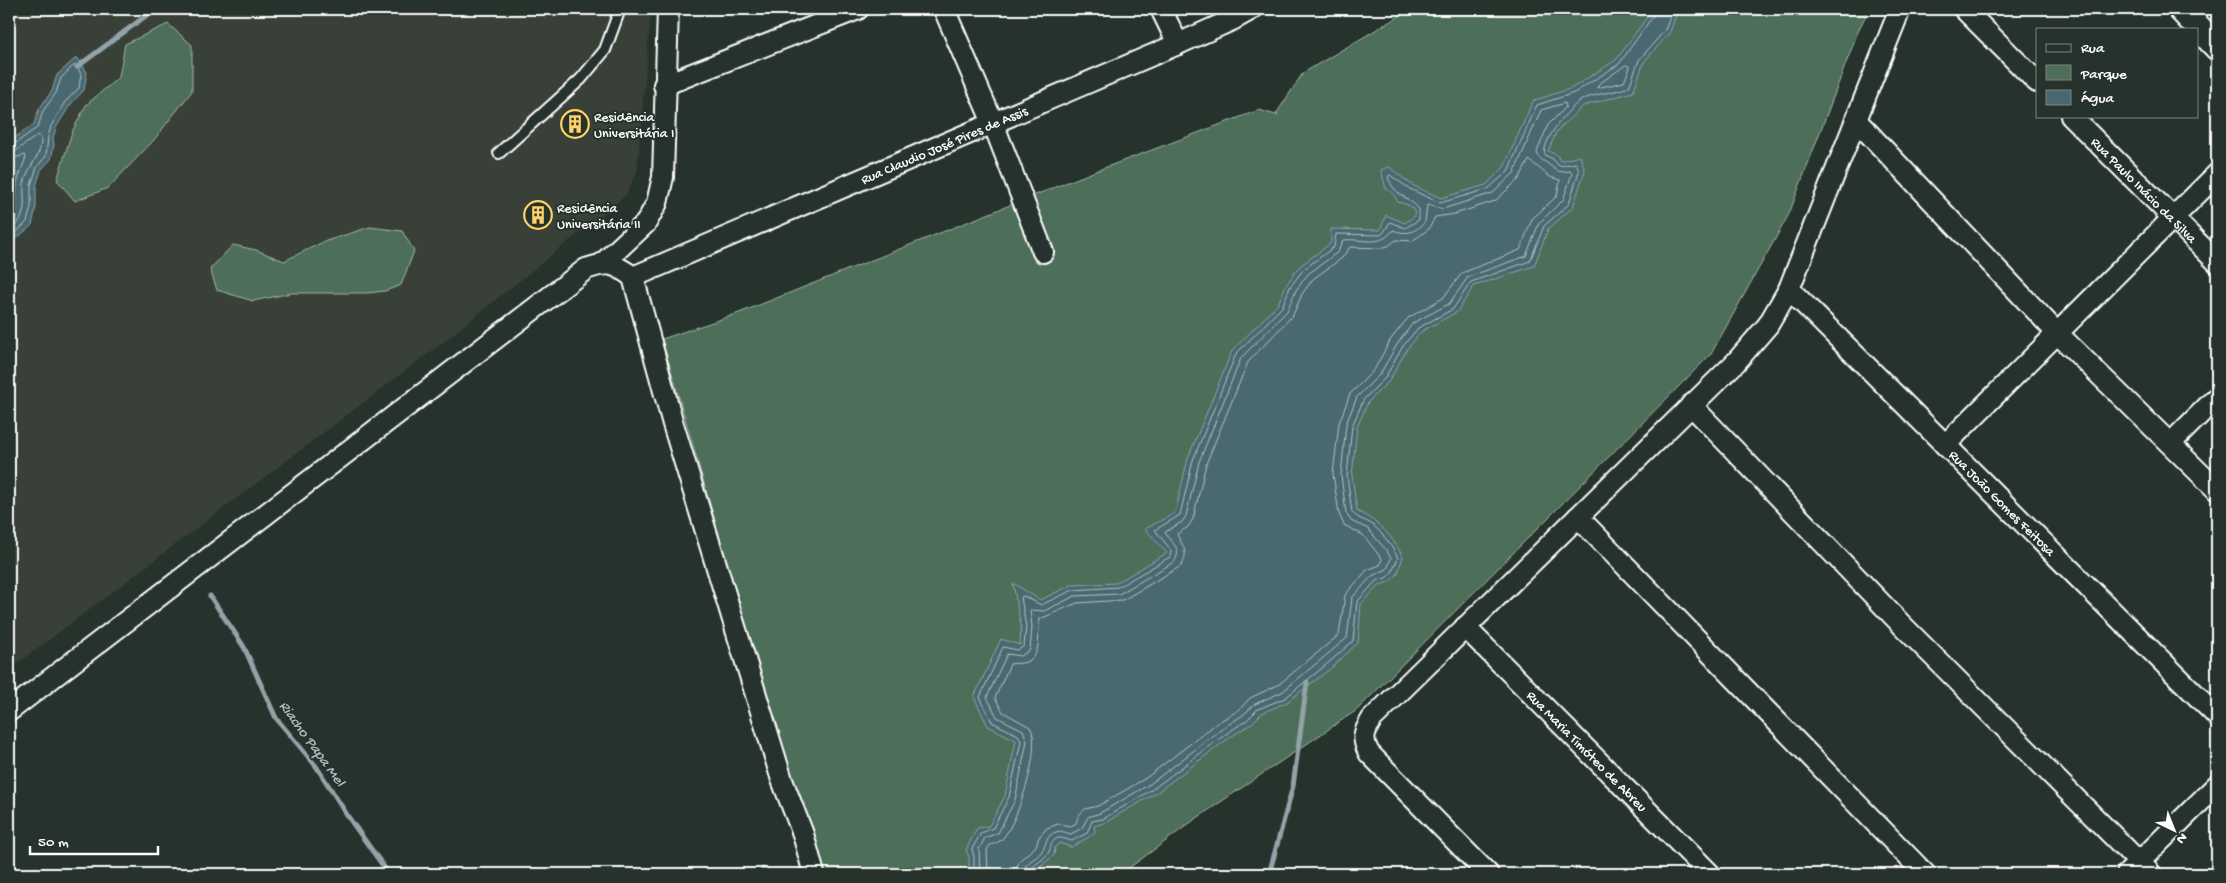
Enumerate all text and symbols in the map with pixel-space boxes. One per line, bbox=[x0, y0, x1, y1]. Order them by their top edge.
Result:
legend bbox=[2036, 28, 2198, 118]
text: Rua bbox=[2081, 40, 2105, 58]
text: Parque bbox=[2080, 66, 2127, 84]
text: Água bbox=[2081, 90, 2114, 108]
street label: Rua Claudio José Pires de Assis bbox=[859, 103, 1031, 190]
building icon: Residência Universitária I bbox=[560, 109, 590, 139]
place label: Residência Universitária I bbox=[594, 110, 674, 143]
street label: Rua Paulo Inácio da Silva bbox=[2086, 135, 2200, 249]
building icon: Residência Universitária II bbox=[523, 200, 553, 230]
place label: Residência Universitária II bbox=[557, 201, 641, 234]
street label: Rua João Gomes Feitosa bbox=[1944, 447, 2059, 562]
street label: Rua Maria Timóteo de Abreu bbox=[1522, 688, 1650, 817]
water label: Riacho Papa Mel bbox=[274, 698, 349, 792]
north arrow bbox=[2148, 806, 2198, 856]
scale bar bbox=[30, 823, 158, 855]
text: N bbox=[2172, 828, 2190, 847]
text: 50 m bbox=[38, 834, 69, 852]

